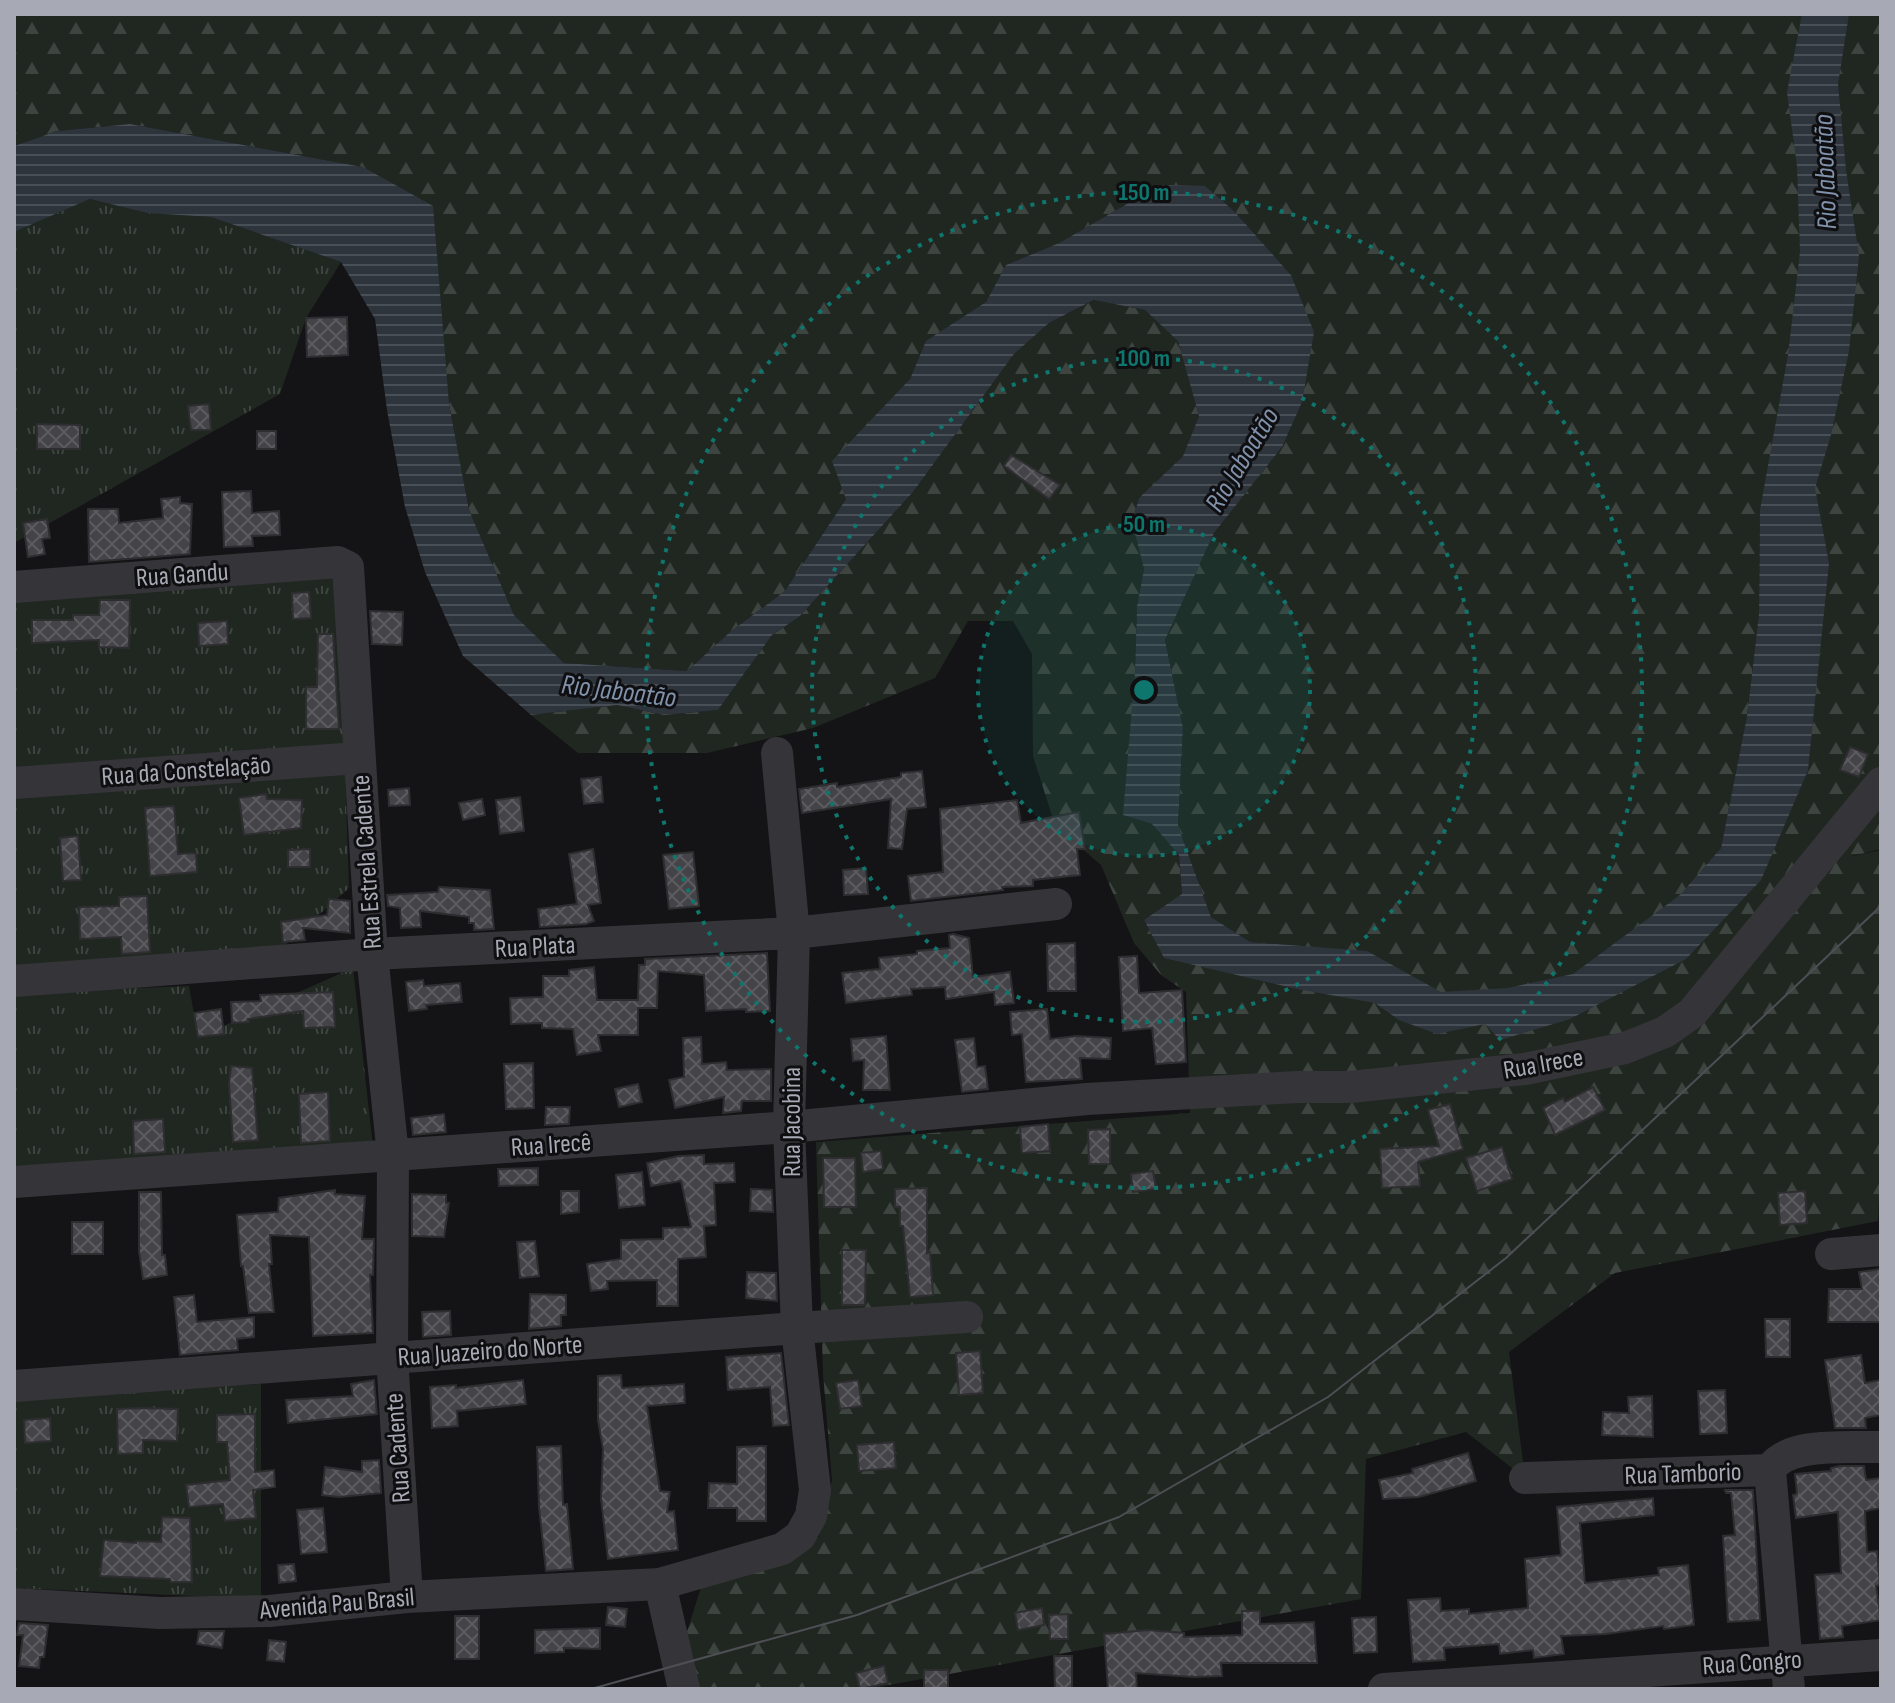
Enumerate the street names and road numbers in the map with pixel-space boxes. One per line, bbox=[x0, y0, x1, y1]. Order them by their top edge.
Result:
street label: Rua Gandu bbox=[135, 557, 229, 594]
street label: Rua da Constelação bbox=[100, 750, 272, 793]
street label: Rua Estrela Cadente bbox=[346, 774, 389, 950]
street label: Rua Plata bbox=[494, 930, 576, 965]
street label: Rua Irece bbox=[1501, 1042, 1586, 1087]
street label: Rua Jacobina bbox=[777, 1067, 808, 1177]
street label: Rua Irecê bbox=[510, 1127, 592, 1164]
street label: Rua Juazeiro do Norte bbox=[397, 1330, 584, 1373]
street label: Rua Cadente bbox=[379, 1392, 418, 1504]
street label: Rua Tamborio bbox=[1624, 1457, 1742, 1492]
street label: Avenida Pau Brasil bbox=[257, 1582, 416, 1627]
street label: Rua Congro bbox=[1701, 1645, 1803, 1682]

